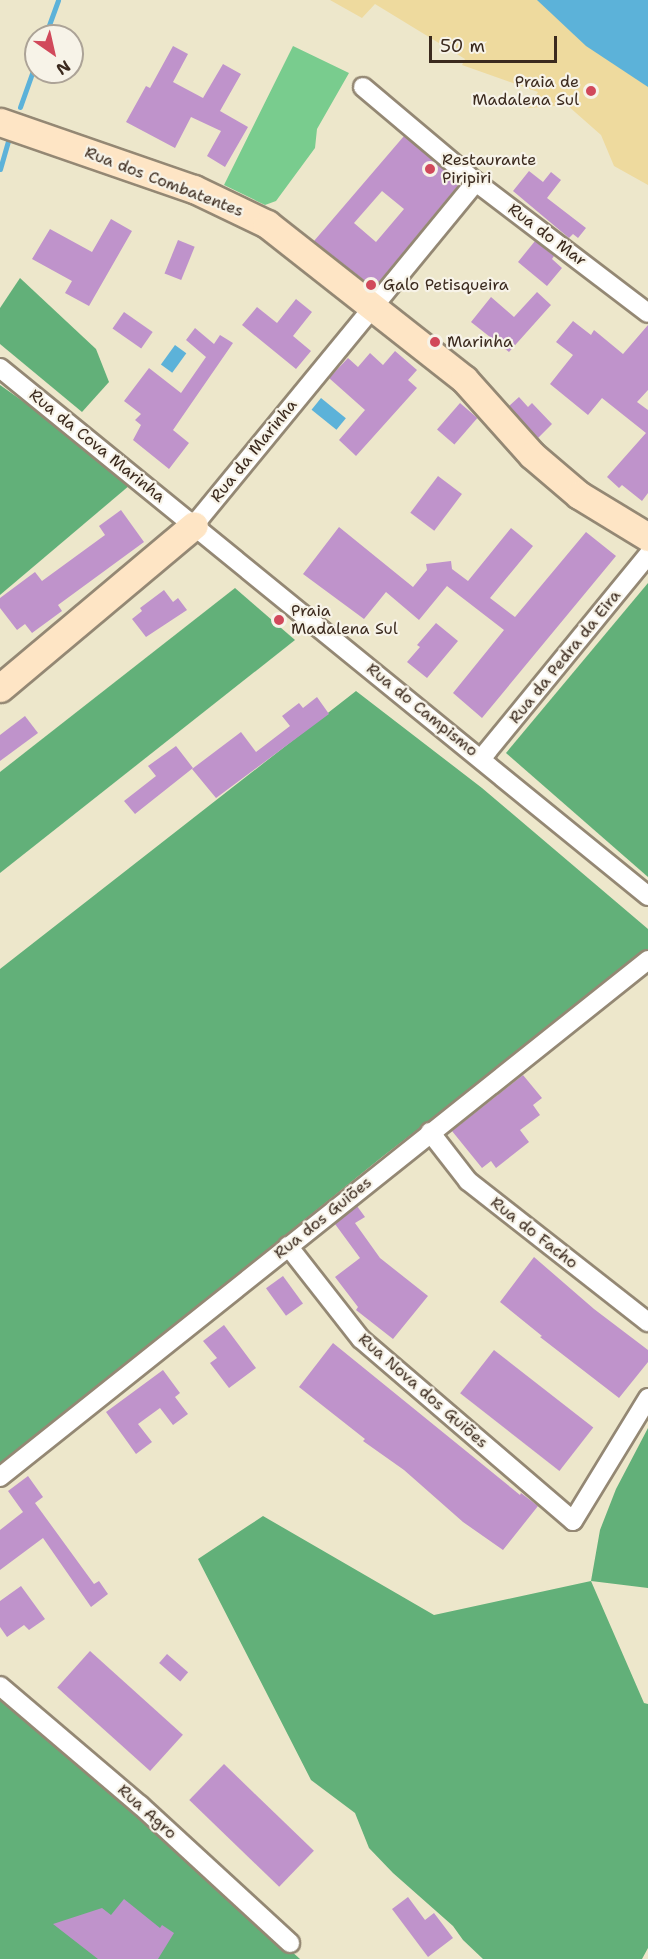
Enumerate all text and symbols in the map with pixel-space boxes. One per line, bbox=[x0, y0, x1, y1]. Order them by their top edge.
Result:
north arrow bbox=[24, 24, 84, 84]
scale bar bbox=[432, 24, 560, 62]
text: 50 m bbox=[440, 34, 485, 58]
text: N bbox=[52, 55, 74, 80]
place label: Praia de Madalena Sul bbox=[472, 72, 579, 110]
marker: Praia de Madalena Sul bbox=[584, 84, 598, 98]
street label: Rua dos Combatentes bbox=[82, 143, 246, 221]
place label: Restaurante Piripiri bbox=[442, 150, 536, 188]
marker: Restaurante Piripiri bbox=[423, 162, 437, 176]
street label: Rua do Mar bbox=[504, 199, 590, 271]
place label: Galo Petisqueira bbox=[383, 275, 509, 295]
marker: Galo Petisqueira bbox=[364, 278, 378, 292]
place label: Marinha bbox=[447, 332, 513, 352]
marker: Marinha bbox=[428, 335, 442, 349]
street label: Rua da Cova Marinha bbox=[25, 385, 169, 507]
street label: Rua da Marinha bbox=[207, 396, 301, 506]
street label: Rua da Pedra da Eira bbox=[505, 586, 625, 728]
place label: Praia Madalena Sul bbox=[291, 601, 398, 639]
marker: Praia Madalena Sul bbox=[272, 613, 286, 627]
street label: Rua do Campismo bbox=[362, 659, 482, 761]
street label: Rua dos Guiões bbox=[270, 1173, 376, 1263]
street label: Rua do Facho bbox=[487, 1193, 581, 1273]
street label: Rua Nova dos Guiões bbox=[354, 1330, 492, 1452]
street label: Rua Agro bbox=[114, 1781, 180, 1843]

